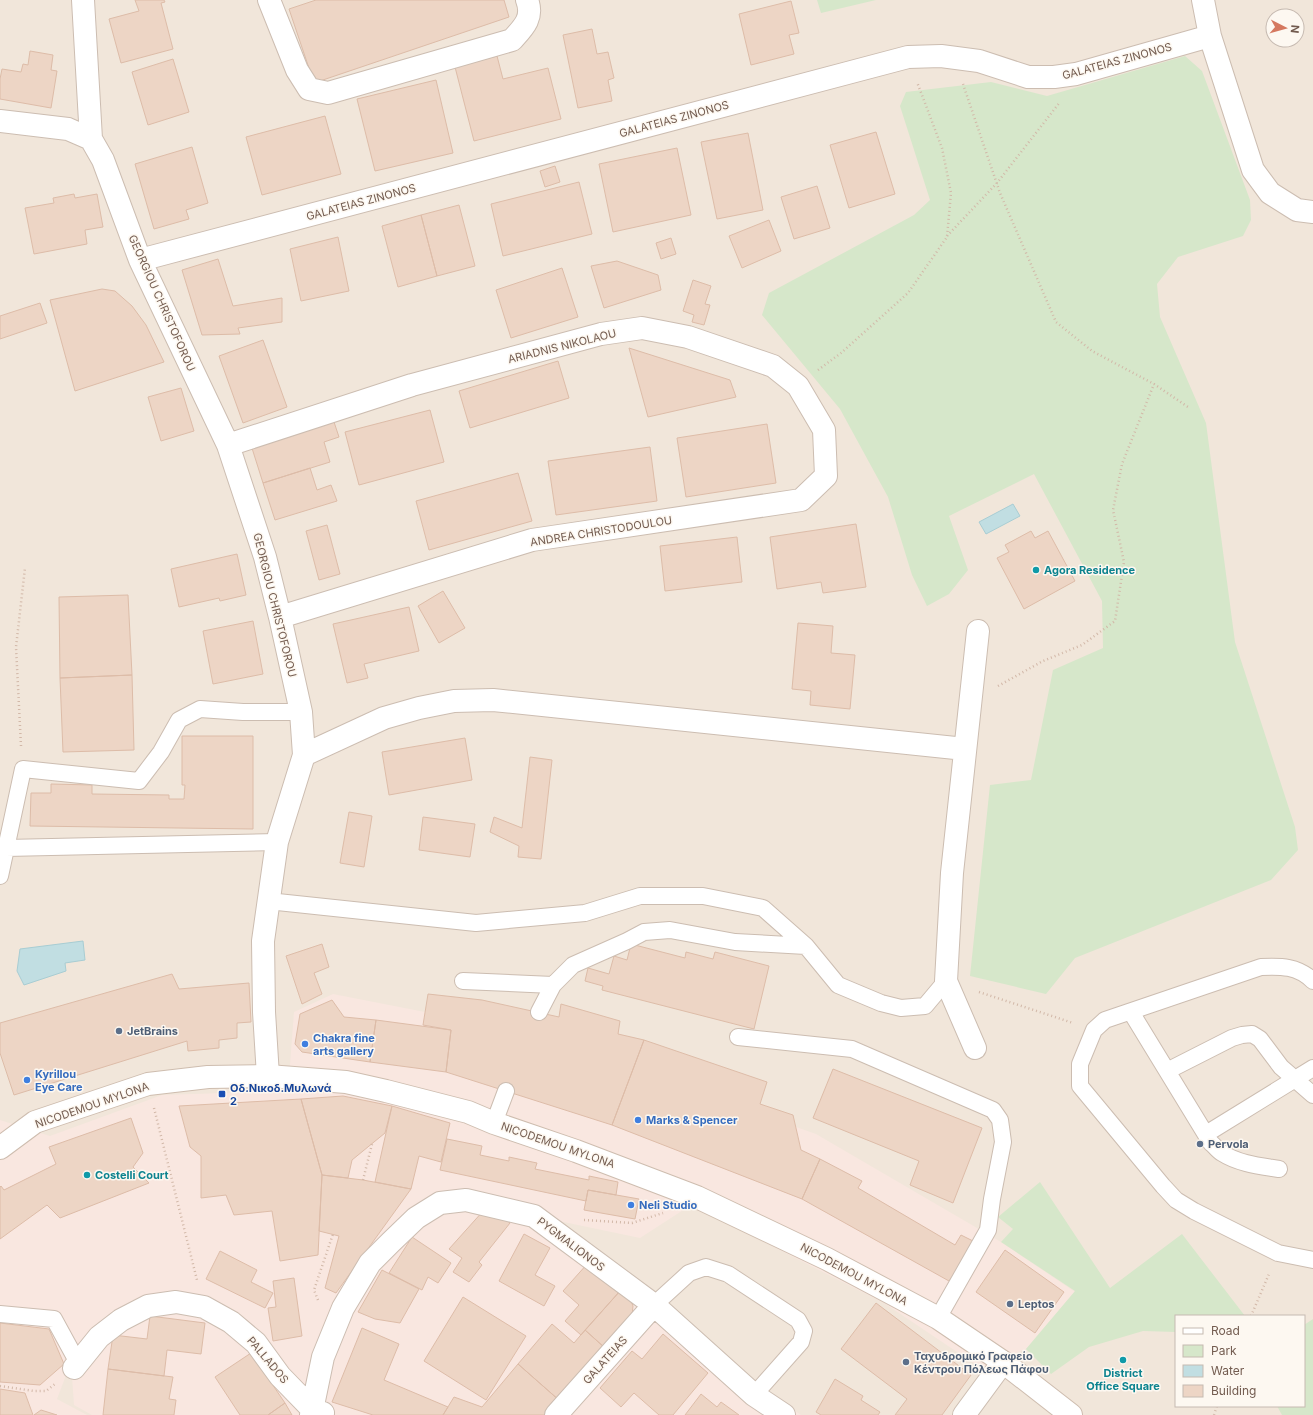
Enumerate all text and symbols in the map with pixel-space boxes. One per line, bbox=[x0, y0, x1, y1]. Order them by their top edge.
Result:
north arrow bbox=[1265, 8, 1305, 48]
text: N bbox=[1288, 24, 1302, 34]
street label: GALATEIAS ZINONOS bbox=[1061, 40, 1173, 82]
street label: GALATEIAS ZINONOS bbox=[618, 98, 730, 140]
street label: GALATEIAS ZINONOS bbox=[305, 181, 417, 223]
street label: GEORGIOU CHRISTOFOROU bbox=[125, 232, 199, 374]
street label: ARIADNIS NIKOLAOU bbox=[506, 326, 618, 366]
street label: ANDREA CHRISTODOULOU bbox=[529, 513, 673, 549]
street label: GEORGIOU CHRISTOFOROU bbox=[250, 531, 300, 679]
place label: Agora Residence bbox=[1044, 563, 1136, 577]
marker: Agora Residence bbox=[1031, 565, 1041, 575]
place label: JetBrains bbox=[127, 1024, 178, 1038]
marker: JetBrains bbox=[114, 1026, 124, 1036]
place label: Chakra fine arts gallery bbox=[313, 1031, 375, 1058]
marker: Chakra fine arts gallery bbox=[300, 1039, 310, 1049]
place label: Kyrillou Eye Care bbox=[35, 1067, 83, 1094]
marker: Kyrillou Eye Care bbox=[22, 1075, 32, 1085]
street label: NICODEMOU MYLONA bbox=[33, 1079, 151, 1131]
place label: Οδ.Νικοδ.Μυλωνά 2 bbox=[230, 1081, 332, 1108]
marker: Οδ.Νικοδ.Μυλωνά 2 bbox=[217, 1089, 227, 1099]
place label: Marks & Spencer bbox=[646, 1113, 738, 1127]
marker: Marks & Spencer bbox=[633, 1115, 643, 1125]
street label: NICODEMOU MYLONA bbox=[499, 1119, 617, 1171]
place label: Pervola bbox=[1208, 1137, 1249, 1151]
marker: Pervola bbox=[1195, 1139, 1205, 1149]
place label: Costelli Court bbox=[95, 1168, 169, 1182]
marker: Costelli Court bbox=[82, 1170, 92, 1180]
place label: Neli Studio bbox=[639, 1198, 697, 1212]
marker: Neli Studio bbox=[626, 1200, 636, 1210]
street label: PYGMALIONOS bbox=[534, 1214, 608, 1274]
street label: NICODEMOU MYLONA bbox=[798, 1240, 910, 1308]
place label: Leptos bbox=[1018, 1297, 1055, 1311]
marker: Leptos bbox=[1005, 1299, 1015, 1309]
legend bbox=[1175, 1315, 1305, 1407]
text: Road bbox=[1211, 1323, 1240, 1338]
street label: GALATEIAS bbox=[580, 1333, 630, 1387]
street label: PALLADOS bbox=[244, 1334, 292, 1386]
text: Park bbox=[1211, 1343, 1237, 1358]
place label: Ταχυδρομικό Γραφείο Κέντρου Πόλεως Πάφου bbox=[914, 1349, 1049, 1376]
marker: District Office Square bbox=[1118, 1355, 1128, 1365]
marker: Ταχυδρομικό Γραφείο Κέντρου Πόλεως Πάφου bbox=[901, 1357, 911, 1367]
text: Water bbox=[1211, 1363, 1245, 1378]
place label: District Office Square bbox=[1086, 1366, 1160, 1393]
text: Building bbox=[1211, 1383, 1256, 1398]

